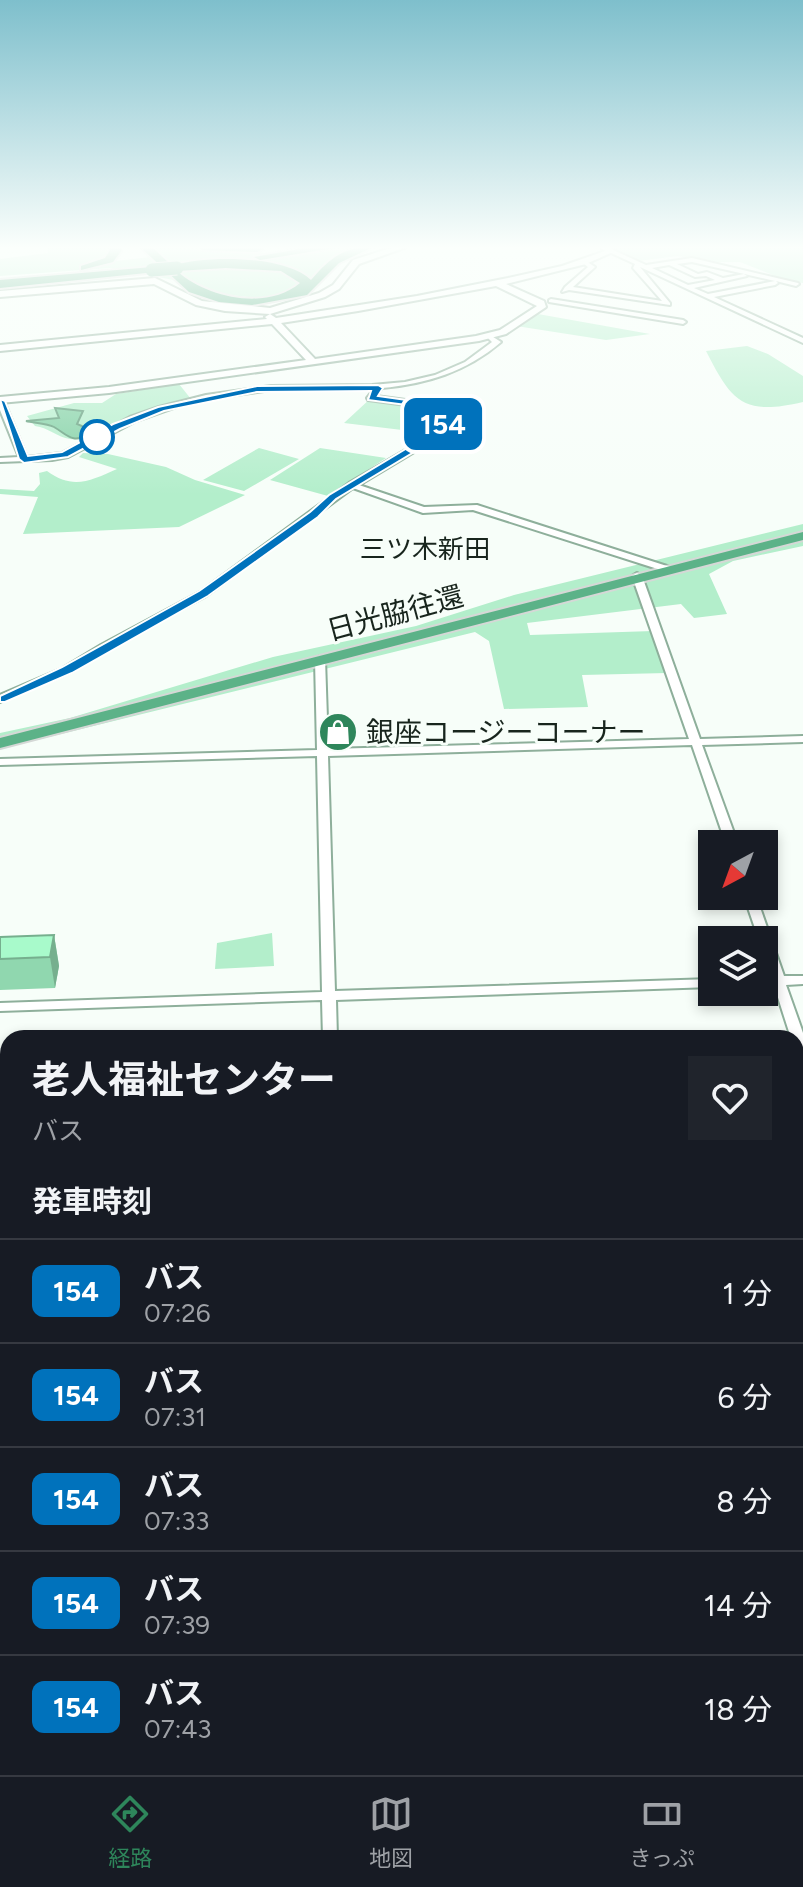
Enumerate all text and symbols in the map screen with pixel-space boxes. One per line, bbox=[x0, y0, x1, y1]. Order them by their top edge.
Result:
line badge: 154 bbox=[397, 398, 489, 450]
text: 154 bbox=[420, 407, 466, 441]
unlabelled marker bbox=[80, 420, 114, 454]
district label: 三ツ木新田 bbox=[360, 533, 490, 565]
street label: 日光脇往還 bbox=[323, 578, 467, 648]
shop icon: 銀座コージーコーナー bbox=[317, 711, 359, 753]
place label: 銀座コージーコーナー bbox=[366, 715, 645, 749]
north arrow bbox=[698, 830, 778, 910]
map controls bbox=[698, 830, 778, 1006]
button: layers bbox=[698, 926, 778, 1006]
button: heart bbox=[688, 1056, 772, 1140]
text: 老人福祉センター bbox=[32, 1057, 336, 1103]
text: バス bbox=[32, 1115, 84, 1147]
text: 発車時刻 bbox=[32, 1183, 152, 1220]
text: バス bbox=[144, 1259, 204, 1296]
text: 154 bbox=[53, 1274, 99, 1308]
text: 1 分 bbox=[722, 1275, 772, 1312]
text: 07:26 bbox=[144, 1297, 210, 1329]
text: バス bbox=[144, 1363, 204, 1400]
text: 154 bbox=[53, 1378, 99, 1412]
text: 6 分 bbox=[718, 1379, 772, 1416]
text: 07:31 bbox=[144, 1401, 206, 1433]
text: バス bbox=[144, 1467, 204, 1504]
text: 154 bbox=[53, 1482, 99, 1516]
text: 8 分 bbox=[716, 1483, 772, 1520]
text: 07:33 bbox=[144, 1505, 210, 1537]
text: バス bbox=[144, 1571, 204, 1608]
text: 154 bbox=[53, 1586, 99, 1620]
text: 14 分 bbox=[704, 1587, 772, 1624]
text: 07:39 bbox=[144, 1609, 210, 1641]
text: バス bbox=[144, 1675, 204, 1712]
text: 154 bbox=[53, 1690, 99, 1724]
text: 18 分 bbox=[704, 1691, 772, 1728]
text: 07:43 bbox=[144, 1713, 212, 1745]
tab: 経路 bbox=[108, 1792, 152, 1872]
tab: 地図 bbox=[369, 1792, 413, 1872]
tab: きっぷ bbox=[630, 1792, 695, 1872]

